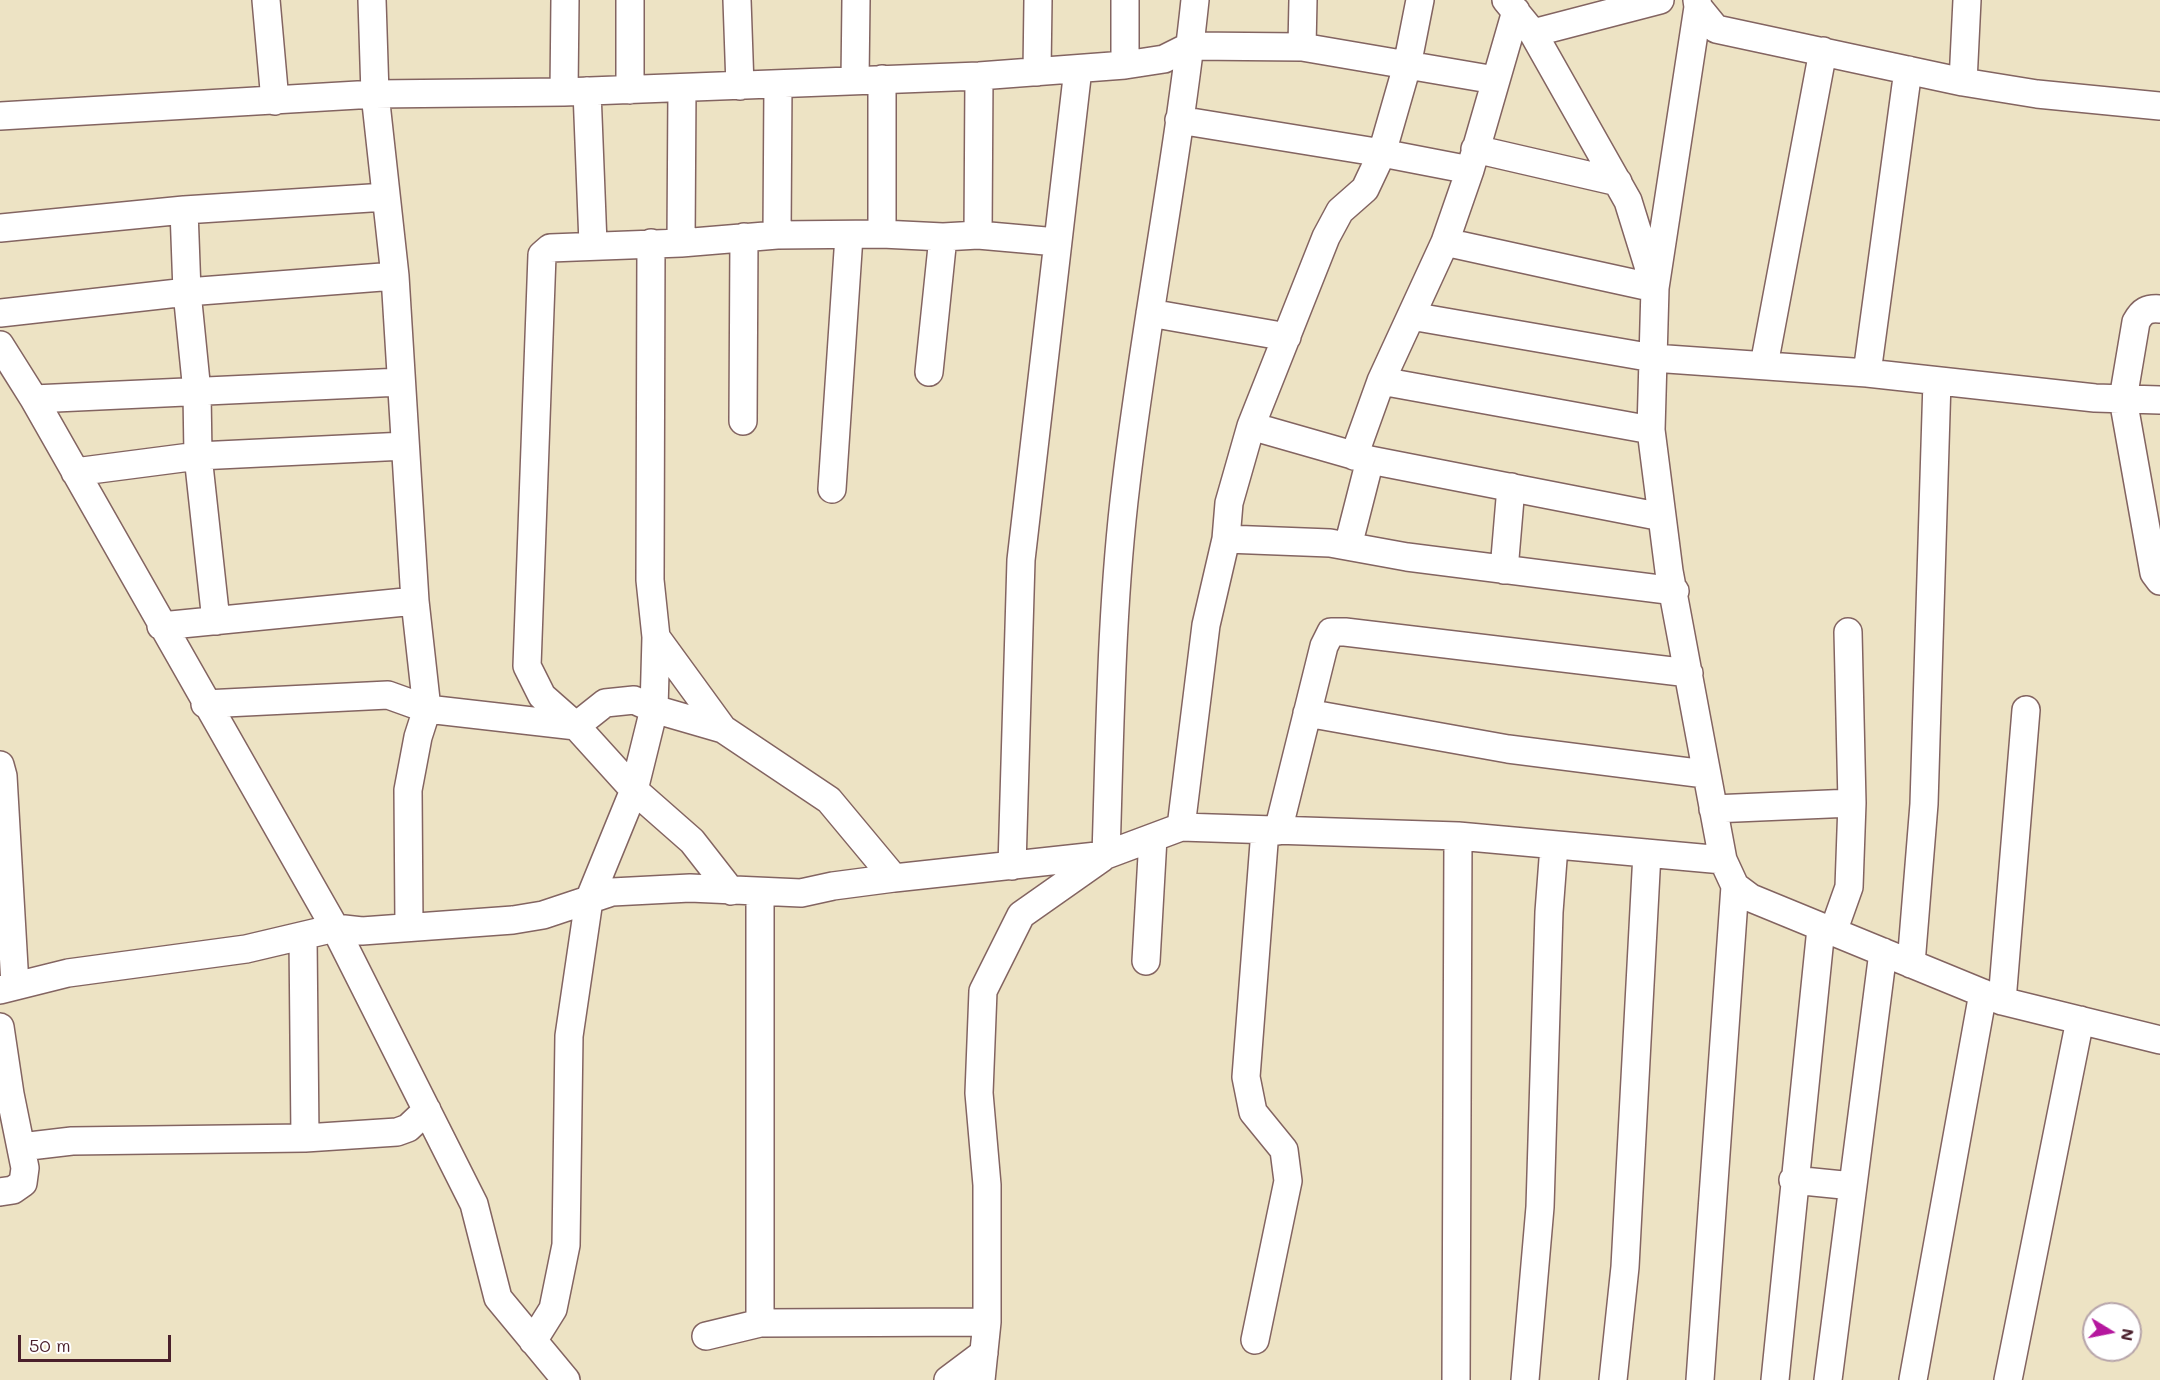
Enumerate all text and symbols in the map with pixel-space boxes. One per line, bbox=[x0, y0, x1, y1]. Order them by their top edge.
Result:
north arrow bbox=[2082, 1302, 2142, 1362]
scale bar bbox=[21, 1323, 174, 1361]
text: N bbox=[2117, 1327, 2140, 1343]
text: 50 m bbox=[29, 1333, 71, 1357]

